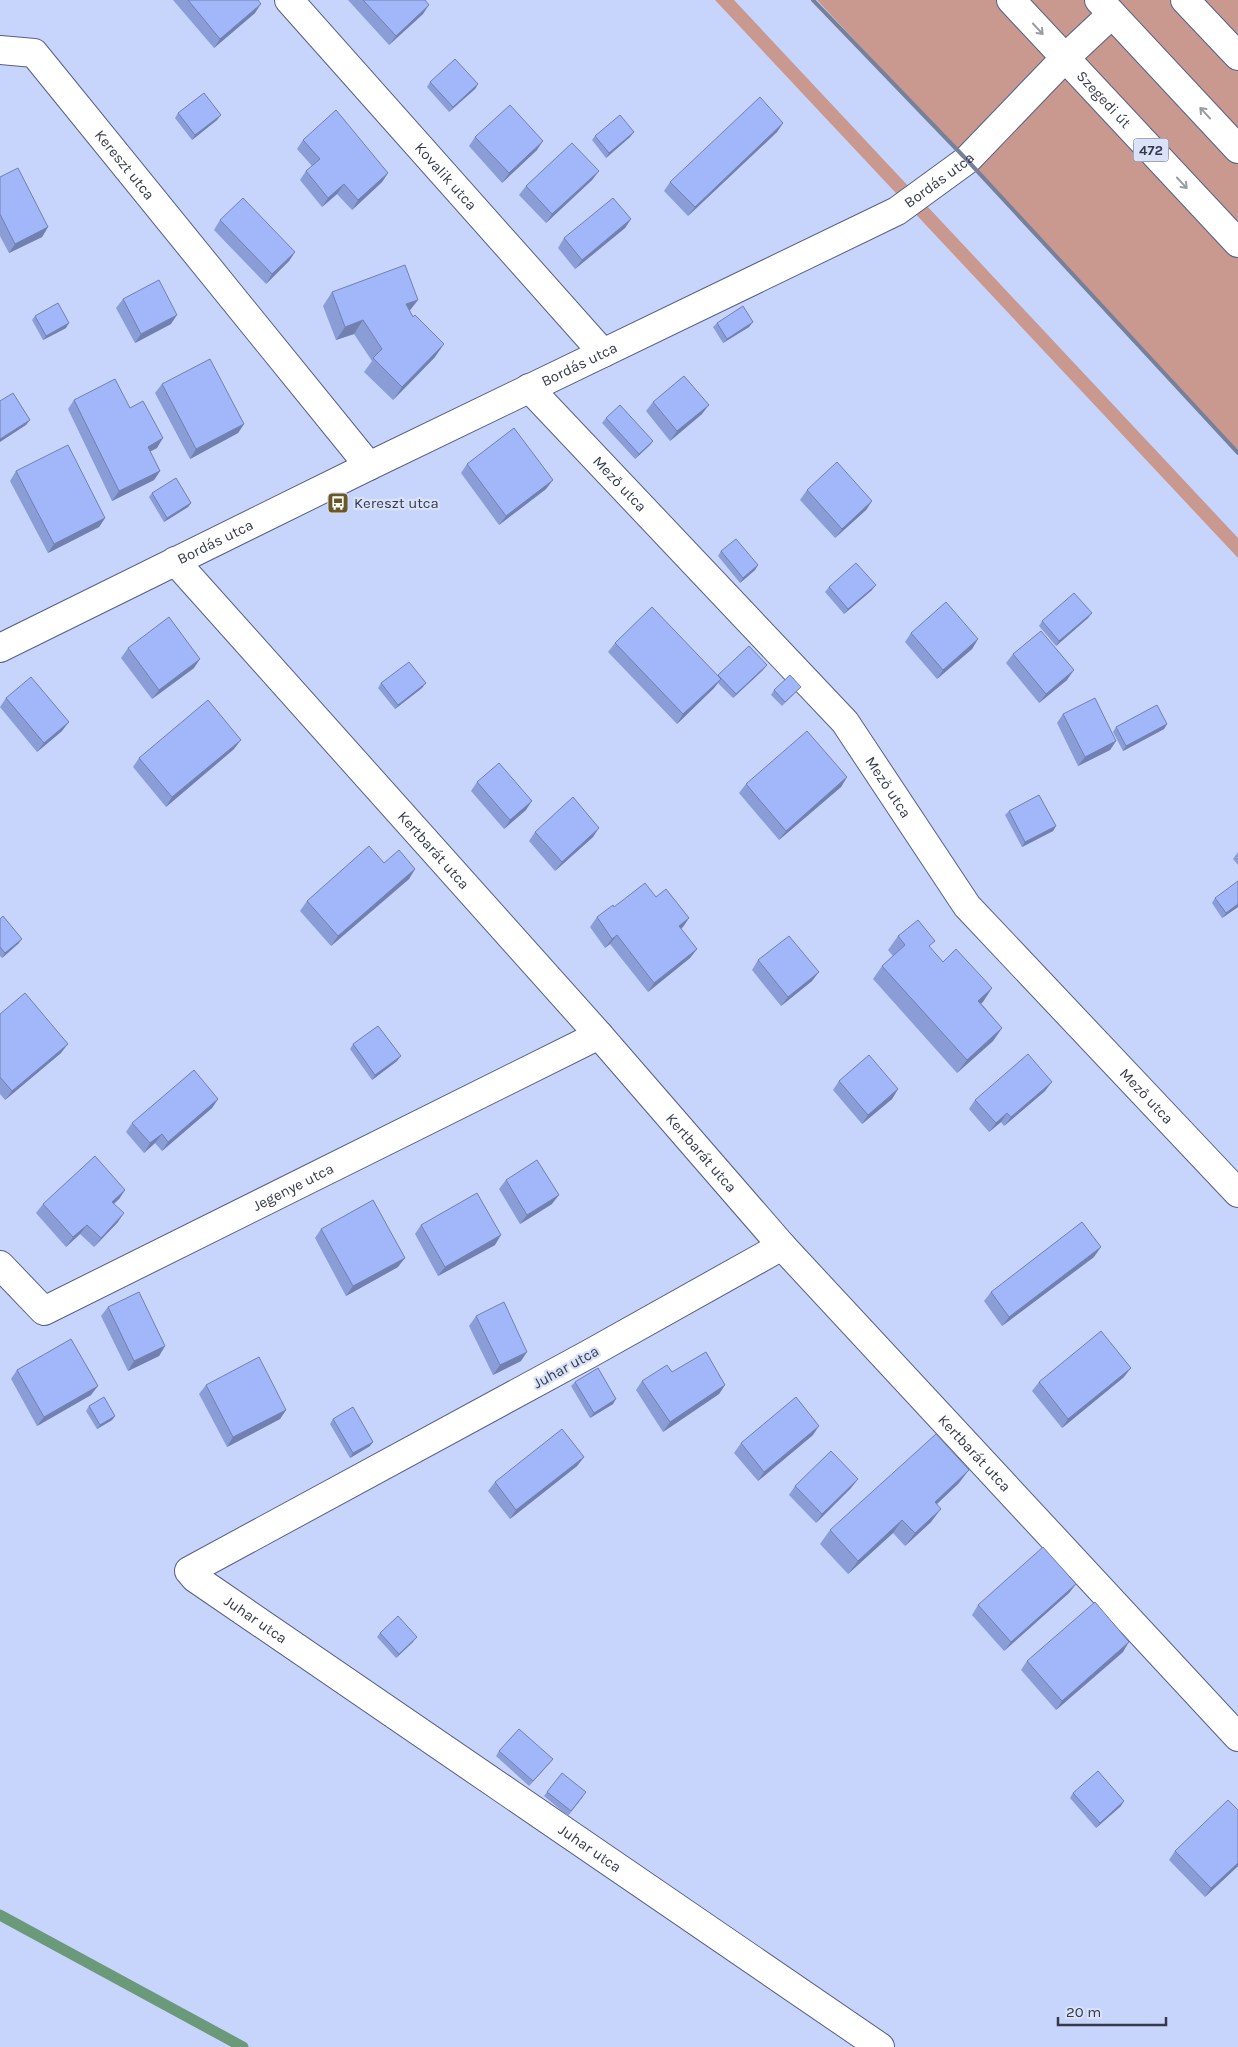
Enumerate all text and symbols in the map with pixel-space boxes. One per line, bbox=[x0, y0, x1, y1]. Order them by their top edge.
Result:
one-way arrow bbox=[1032, 23, 1044, 35]
street label: Szegedi út bbox=[1073, 67, 1135, 132]
one-way arrow bbox=[1199, 107, 1211, 119]
street label: Kereszt utca bbox=[91, 126, 158, 203]
road number: 472 bbox=[1134, 138, 1168, 162]
street label: Kovalik utca bbox=[411, 139, 481, 214]
street label: Bordás utca bbox=[901, 149, 978, 212]
one-way arrow bbox=[1176, 176, 1188, 189]
street label: Bordás utca bbox=[538, 338, 620, 390]
street label: Mező utca bbox=[589, 452, 650, 516]
bus stop icon: Kereszt utca bbox=[326, 491, 350, 515]
place label: Kereszt utca bbox=[354, 494, 439, 512]
street label: Bordás utca bbox=[174, 516, 256, 568]
street label: Mező utca bbox=[861, 753, 915, 821]
street label: Kertbarát utca bbox=[394, 807, 473, 893]
street label: Mező utca bbox=[1116, 1064, 1177, 1128]
street label: Kertbarát utca bbox=[662, 1110, 740, 1196]
street label: Jegenye utca bbox=[250, 1159, 337, 1215]
street label: Juhar utca bbox=[530, 1342, 602, 1392]
street label: Kertbarát utca bbox=[934, 1411, 1015, 1495]
street label: Juhar utca bbox=[221, 1592, 291, 1647]
street label: Juhar utca bbox=[555, 1821, 625, 1876]
scale bar bbox=[1058, 1994, 1166, 2026]
text: 20 m bbox=[1066, 2003, 1101, 2021]

